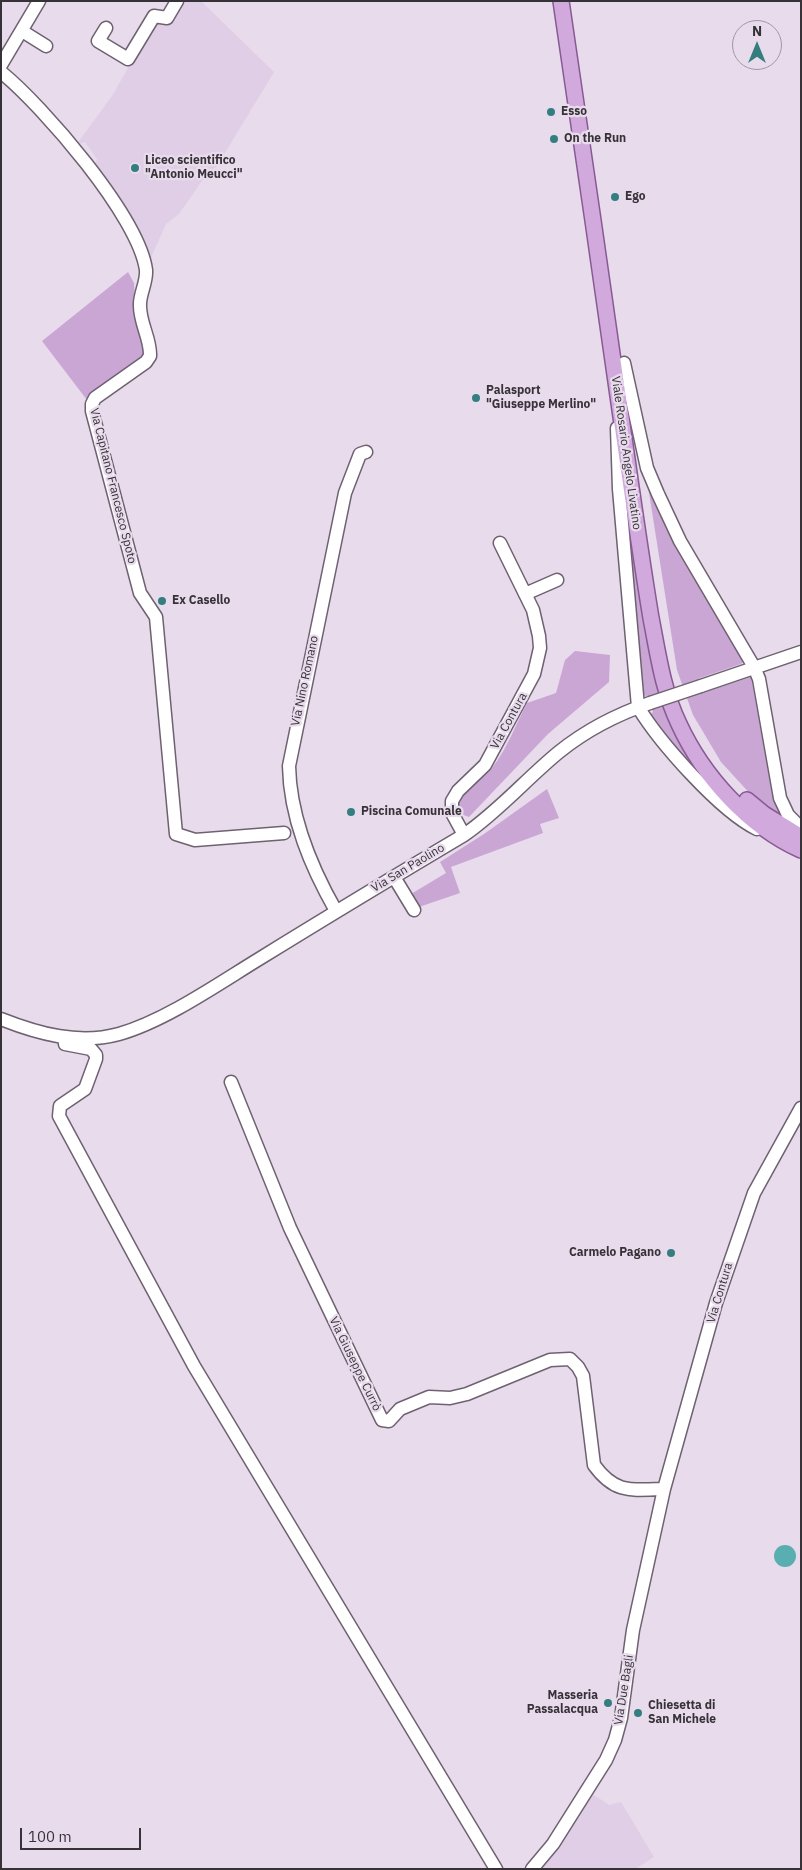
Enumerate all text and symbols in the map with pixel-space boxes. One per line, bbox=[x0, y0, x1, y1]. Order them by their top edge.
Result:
north arrow bbox=[732, 20, 782, 70]
text: N bbox=[752, 22, 762, 40]
place label: Esso bbox=[561, 105, 587, 119]
marker: Esso bbox=[545, 106, 557, 118]
place label: On the Run bbox=[564, 132, 626, 146]
marker: On the Run bbox=[548, 133, 560, 145]
place label: Liceo scientifico "Antonio Meucci" bbox=[145, 154, 243, 182]
marker: Liceo scientifico "Antonio Meucci" bbox=[129, 162, 141, 174]
place label: Ego bbox=[625, 190, 646, 204]
marker: Ego bbox=[609, 191, 621, 203]
street label: Viale Rosario Angelo Livatino bbox=[608, 375, 644, 531]
place label: Palasport "Giuseppe Merlino" bbox=[486, 384, 596, 412]
marker: Palasport "Giuseppe Merlino" bbox=[470, 392, 482, 404]
street label: Via Capitano Francesco Spoto bbox=[87, 407, 139, 565]
place label: Ex Casello bbox=[172, 594, 230, 608]
marker: Ex Casello bbox=[156, 595, 168, 607]
street label: Via Nino Romano bbox=[288, 634, 322, 728]
street label: Via Contura bbox=[488, 690, 530, 752]
place label: Piscina Comunale bbox=[361, 805, 462, 819]
marker: Piscina Comunale bbox=[345, 806, 357, 818]
street label: Via San Paolino bbox=[369, 841, 447, 895]
place label: Carmelo Pagano bbox=[569, 1246, 661, 1260]
marker: Carmelo Pagano bbox=[665, 1247, 677, 1259]
street label: Via Contura bbox=[704, 1261, 736, 1325]
street label: Via Giuseppe Currò bbox=[326, 1314, 384, 1414]
street label: Via Due Bagli bbox=[611, 1654, 637, 1726]
place label: Masseria Passalacqua bbox=[527, 1689, 598, 1717]
marker: Masseria Passalacqua bbox=[602, 1697, 614, 1709]
place label: Chiesetta di San Michele bbox=[648, 1699, 716, 1727]
marker: Chiesetta di San Michele bbox=[632, 1707, 644, 1719]
scale bar bbox=[22, 1818, 144, 1850]
text: 100 m bbox=[28, 1827, 72, 1846]

